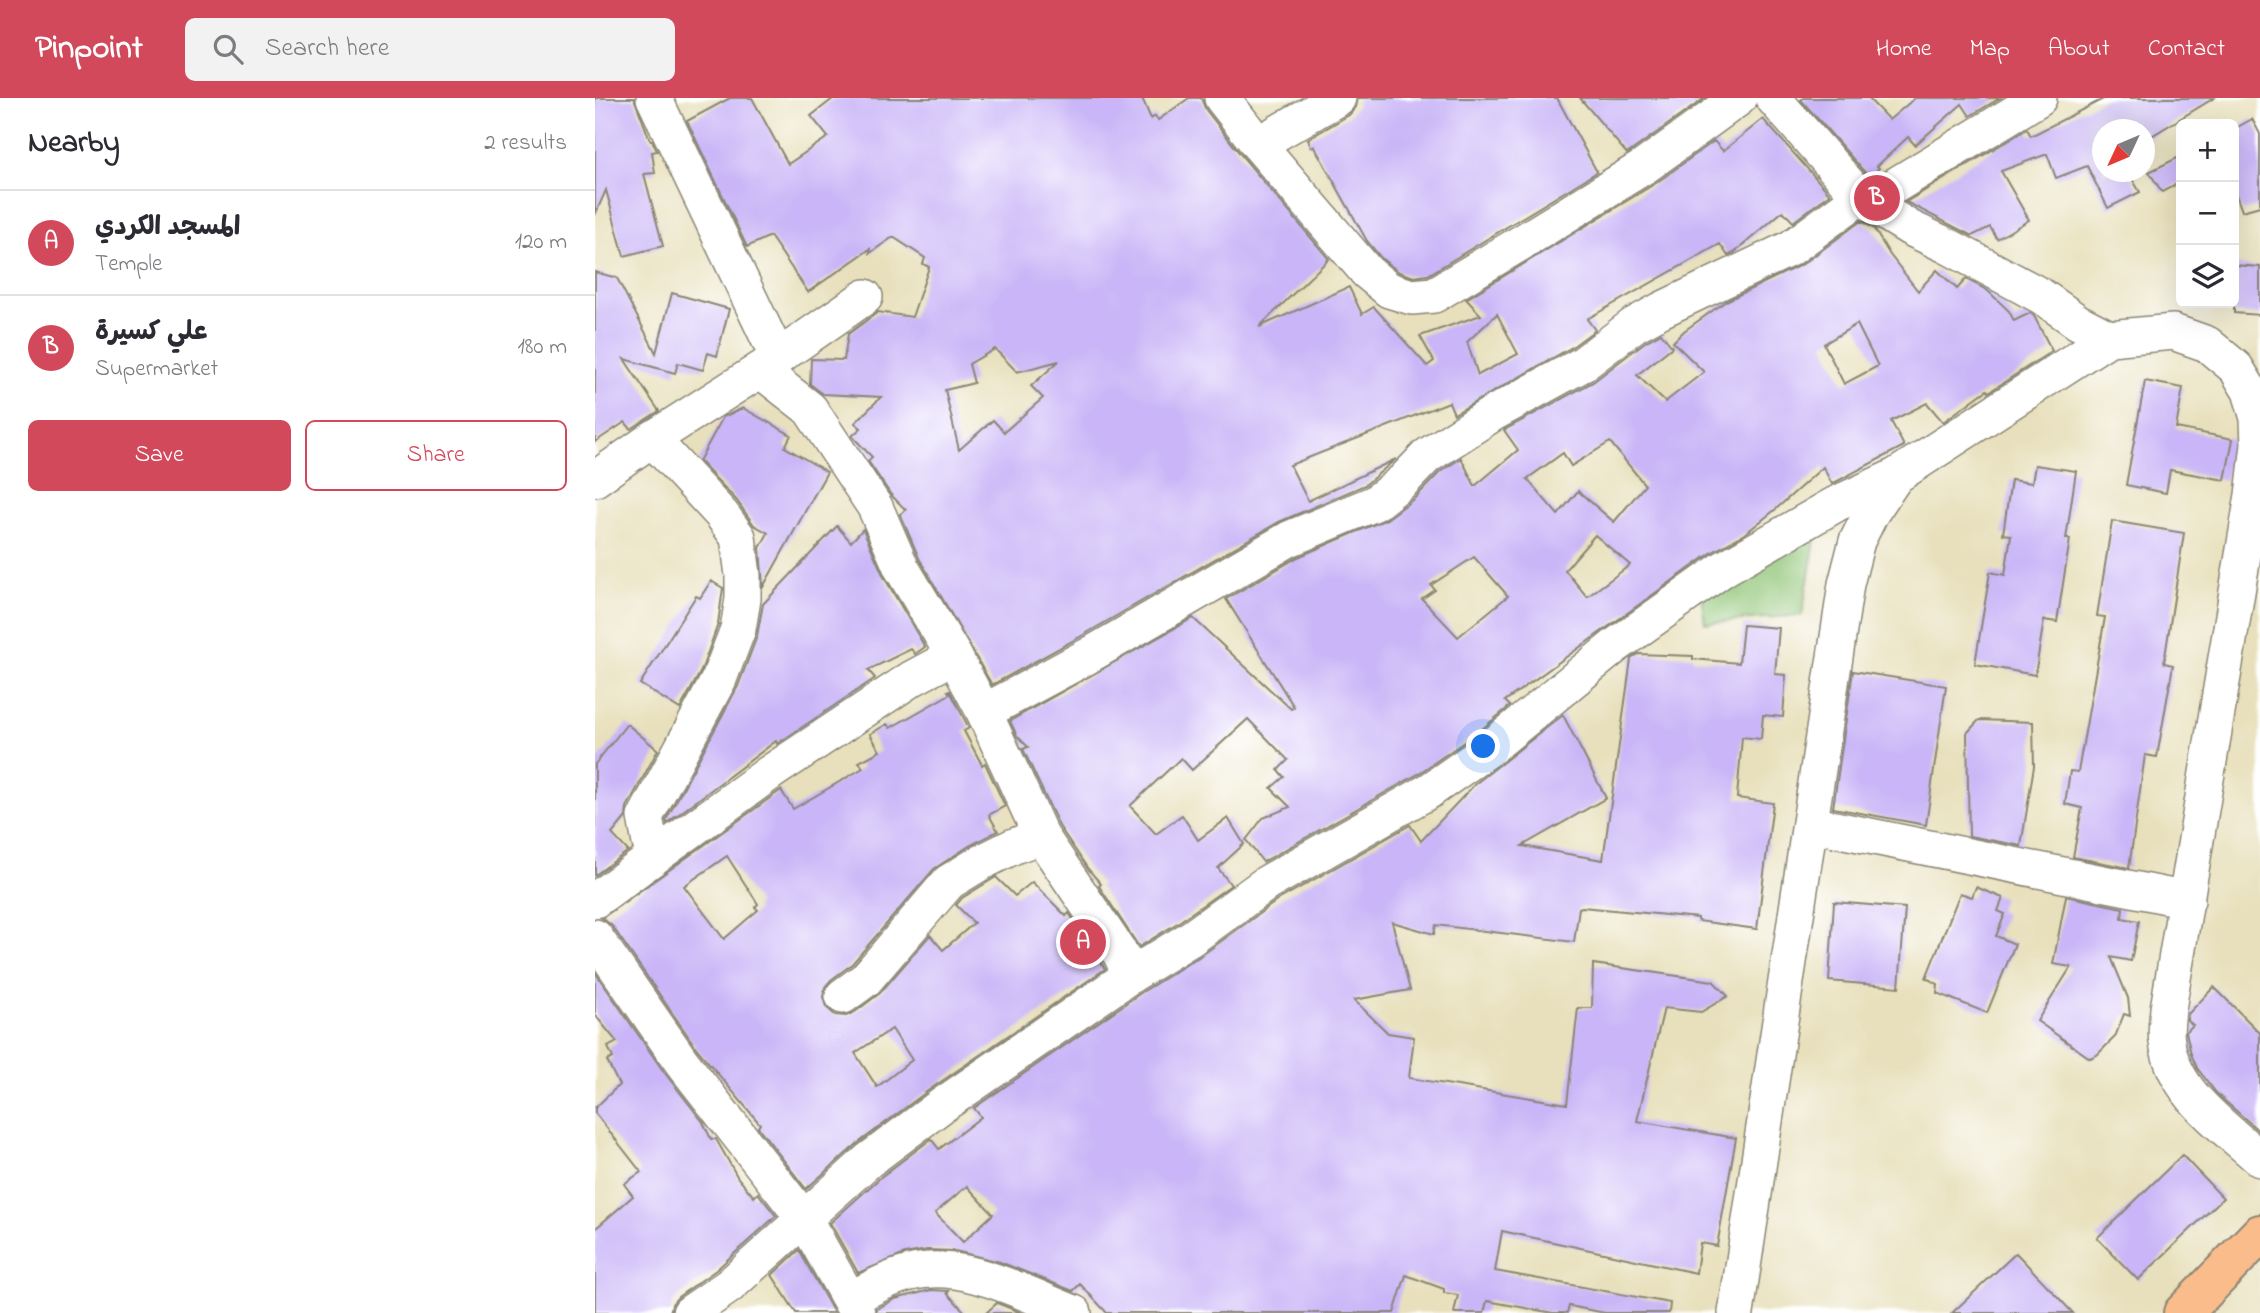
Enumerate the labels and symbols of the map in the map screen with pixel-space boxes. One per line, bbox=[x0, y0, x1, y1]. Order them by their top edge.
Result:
north arrow bbox=[2092, 119, 2155, 182]
pin: B bbox=[1854, 172, 1900, 224]
your location bbox=[1466, 729, 1500, 763]
pin: A bbox=[1060, 916, 1106, 968]

